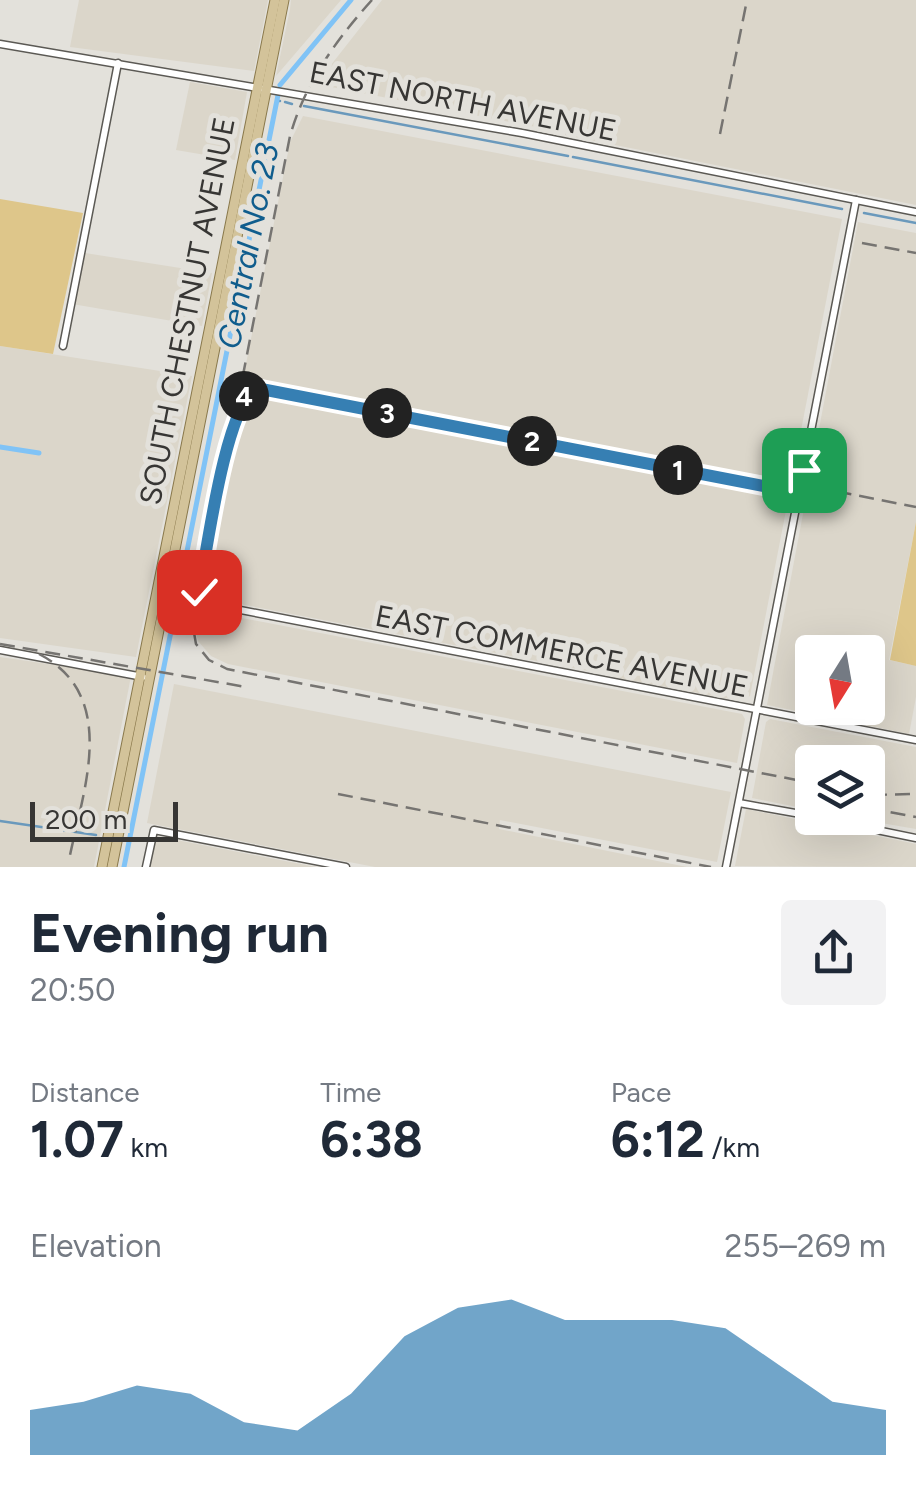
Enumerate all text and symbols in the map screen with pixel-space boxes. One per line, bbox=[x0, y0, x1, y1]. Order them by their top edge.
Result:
street label: EAST NORTH AVENUE bbox=[306, 53, 620, 149]
street label: SOUTH CHESTNUT AVENUE bbox=[131, 114, 243, 508]
water label: Central No. 23 bbox=[209, 139, 287, 352]
pin: 4 bbox=[219, 371, 269, 421]
text: 4 bbox=[235, 379, 253, 413]
pin: 3 bbox=[362, 388, 412, 438]
text: 3 bbox=[379, 396, 395, 430]
pin: 2 bbox=[507, 416, 557, 466]
text: 2 bbox=[524, 424, 540, 458]
pin bbox=[762, 428, 847, 513]
icon: arrive bbox=[777, 443, 832, 498]
pin: 1 bbox=[653, 445, 703, 495]
text: 1 bbox=[672, 453, 684, 487]
pin bbox=[157, 550, 242, 635]
icon: check bbox=[172, 565, 227, 620]
street label: EAST COMMERCE AVENUE bbox=[372, 597, 752, 705]
north arrow bbox=[795, 635, 885, 725]
map controls bbox=[795, 635, 885, 835]
button: layers bbox=[795, 745, 885, 835]
scale bar bbox=[30, 797, 178, 841]
text: 200 m bbox=[45, 802, 127, 836]
text: Evening run bbox=[30, 900, 329, 966]
button: share bbox=[781, 900, 886, 1005]
text: 20:50 bbox=[30, 971, 115, 1009]
text: Distance bbox=[30, 1075, 140, 1109]
text: Time bbox=[320, 1075, 381, 1109]
text: Pace bbox=[611, 1075, 671, 1109]
text: 1.07 bbox=[30, 1109, 124, 1170]
text: 6:38 bbox=[320, 1109, 423, 1170]
text: 6:12 bbox=[611, 1109, 705, 1170]
text: km bbox=[124, 1130, 168, 1164]
text: /km bbox=[705, 1130, 760, 1164]
text: Elevation bbox=[30, 1227, 162, 1265]
text: 255–269 m bbox=[724, 1227, 886, 1265]

